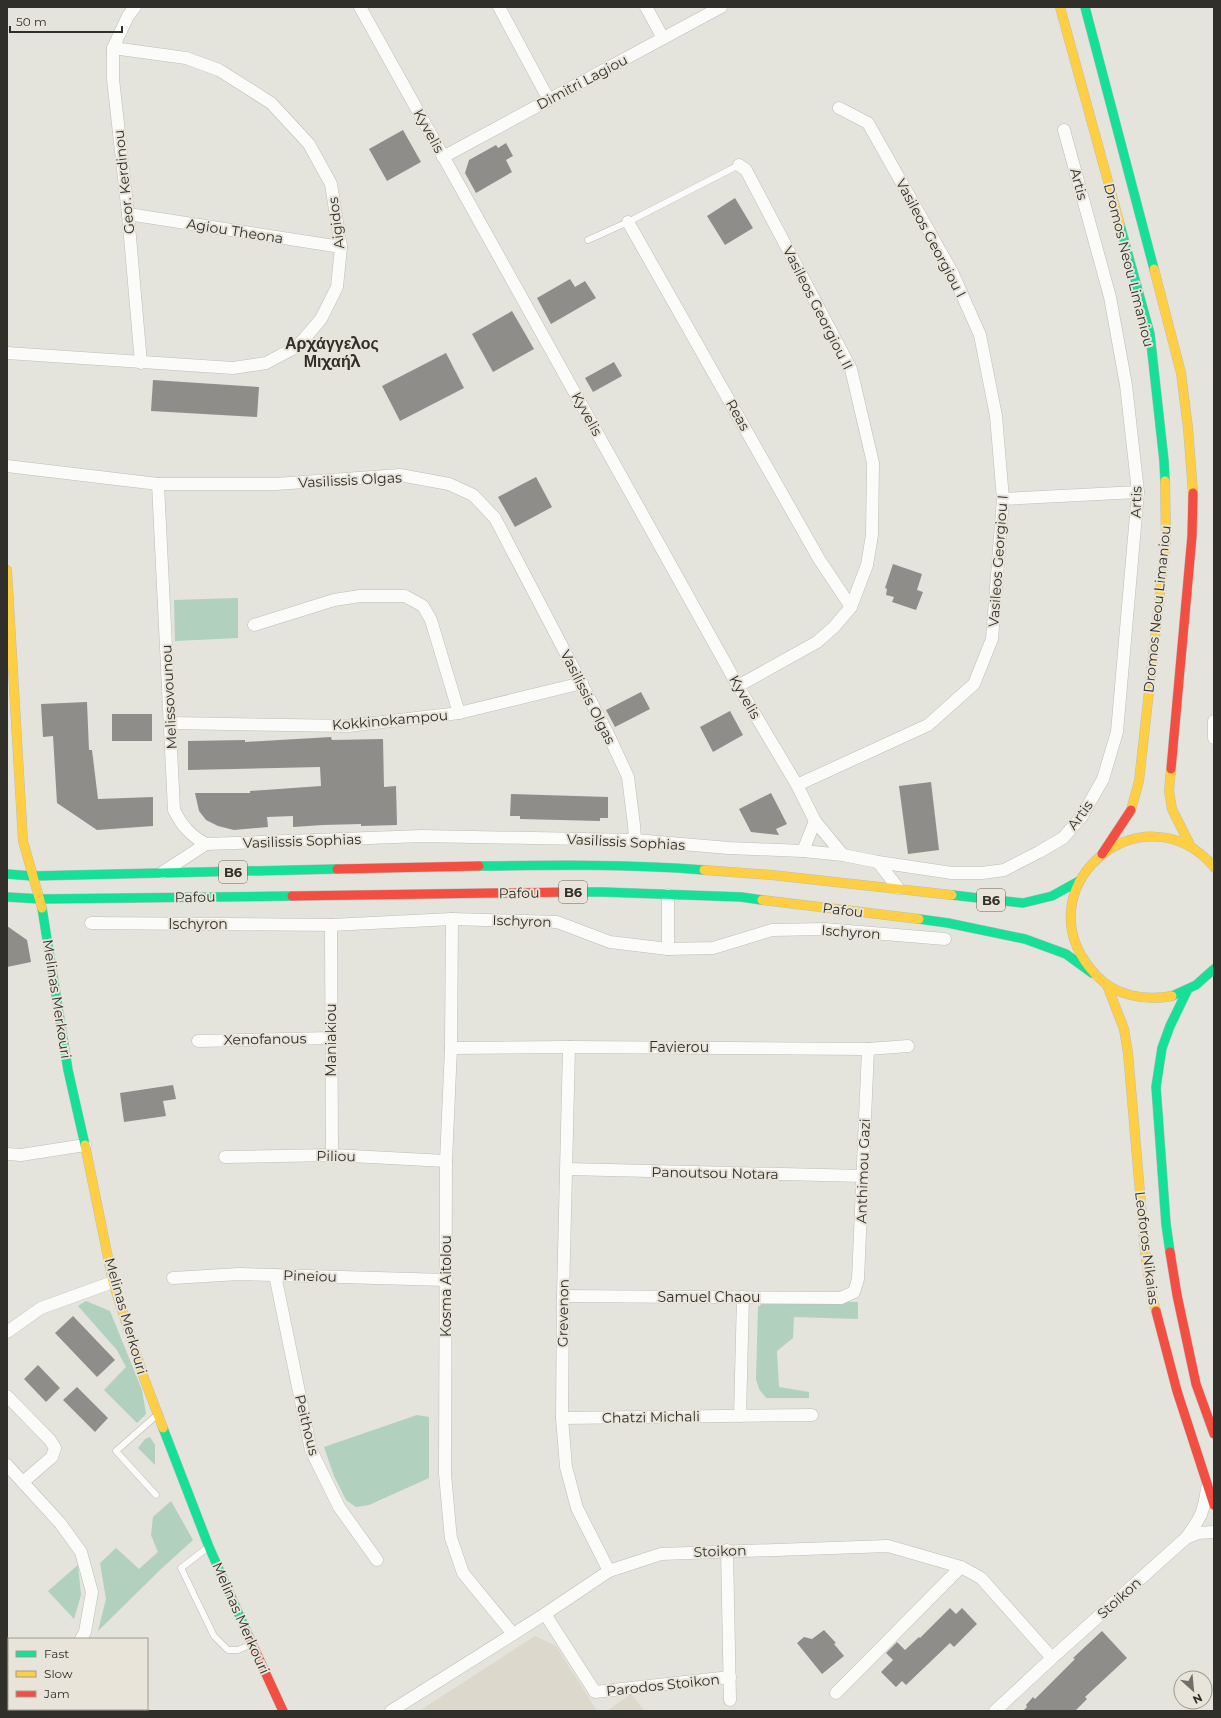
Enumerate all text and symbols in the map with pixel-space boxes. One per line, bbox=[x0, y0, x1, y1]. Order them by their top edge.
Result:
scale bar bbox=[10, 8, 122, 34]
text: 50 m bbox=[16, 14, 47, 29]
street label: Dimitri Lagiou bbox=[533, 50, 631, 114]
street label: Kyvelis bbox=[410, 106, 449, 156]
street label: Geor. Kerdinou bbox=[110, 129, 138, 235]
street label: Artis bbox=[1066, 166, 1092, 202]
street label: Vasileos Georgiou I bbox=[892, 175, 970, 301]
street label: Dromos Neou Limaniou bbox=[1100, 181, 1158, 349]
street label: Aigidos bbox=[324, 196, 348, 250]
street label: Agiou Theona bbox=[185, 214, 285, 248]
street label: Vasileos Georgiou II bbox=[779, 243, 857, 373]
district label: Αρχάγγελος Μιχαήλ bbox=[285, 334, 379, 371]
street label: Kyvelis bbox=[568, 389, 607, 439]
street label: Reas bbox=[722, 396, 754, 434]
street label: Vasilissis Olgas bbox=[298, 468, 402, 492]
street label: Artis bbox=[1126, 485, 1146, 518]
street label: Vasileos Georgiou I bbox=[984, 494, 1012, 628]
street label: Dromos Neou Limaniou bbox=[1139, 524, 1175, 694]
street label: Melissovounou bbox=[157, 644, 181, 750]
street label: Vasilissis Olgas bbox=[556, 647, 620, 747]
street label: Kyvelis bbox=[725, 672, 765, 722]
street label: Kokkinokampou bbox=[331, 706, 449, 734]
street label: Artis bbox=[1063, 797, 1097, 833]
street label: Vasilissis Sophias bbox=[242, 830, 362, 852]
street label: Vasilissis Sophias bbox=[566, 830, 686, 854]
road number: B6 bbox=[219, 861, 247, 883]
road number: B6 bbox=[559, 881, 587, 903]
street label: Pafou bbox=[498, 884, 540, 902]
street label: Pafou bbox=[174, 888, 216, 906]
road number: B6 bbox=[977, 889, 1005, 911]
street label: Pafou bbox=[822, 899, 864, 921]
street label: Ischyron bbox=[492, 911, 552, 931]
street label: Ischyron bbox=[168, 915, 228, 933]
street label: Ischyron bbox=[821, 921, 881, 943]
street label: Melinas Merkouri bbox=[39, 938, 75, 1060]
street label: Maniakiou bbox=[322, 1003, 340, 1077]
street label: Xenofanous bbox=[223, 1029, 307, 1049]
street label: Favierou bbox=[649, 1038, 709, 1056]
street label: Anthimou Gazi bbox=[852, 1118, 874, 1224]
street label: Piliou bbox=[316, 1147, 356, 1165]
street label: Panoutsou Notara bbox=[651, 1163, 779, 1183]
street label: Leoforos Nikaias bbox=[1131, 1190, 1163, 1306]
street label: Kosma Aitolou bbox=[437, 1235, 455, 1337]
street label: Melinas Merkouri bbox=[101, 1256, 151, 1376]
street label: Pineiou bbox=[283, 1266, 337, 1286]
street label: Grevenon bbox=[553, 1279, 573, 1347]
street label: Samuel Chaou bbox=[658, 1288, 760, 1306]
street label: Peithous bbox=[291, 1393, 323, 1457]
street label: Chatzi Michali bbox=[602, 1407, 700, 1427]
street label: Stoikon bbox=[693, 1541, 747, 1561]
street label: Melinas Merkouri bbox=[208, 1559, 274, 1677]
street label: Stoikon bbox=[1093, 1574, 1145, 1622]
legend bbox=[8, 1638, 148, 1710]
text: Fast bbox=[44, 1646, 69, 1661]
text: Slow bbox=[44, 1666, 73, 1681]
street label: Parodos Stoikon bbox=[605, 1670, 721, 1700]
north arrow bbox=[1173, 1670, 1213, 1710]
text: Jam bbox=[43, 1686, 70, 1701]
text: N bbox=[1190, 1691, 1205, 1707]

